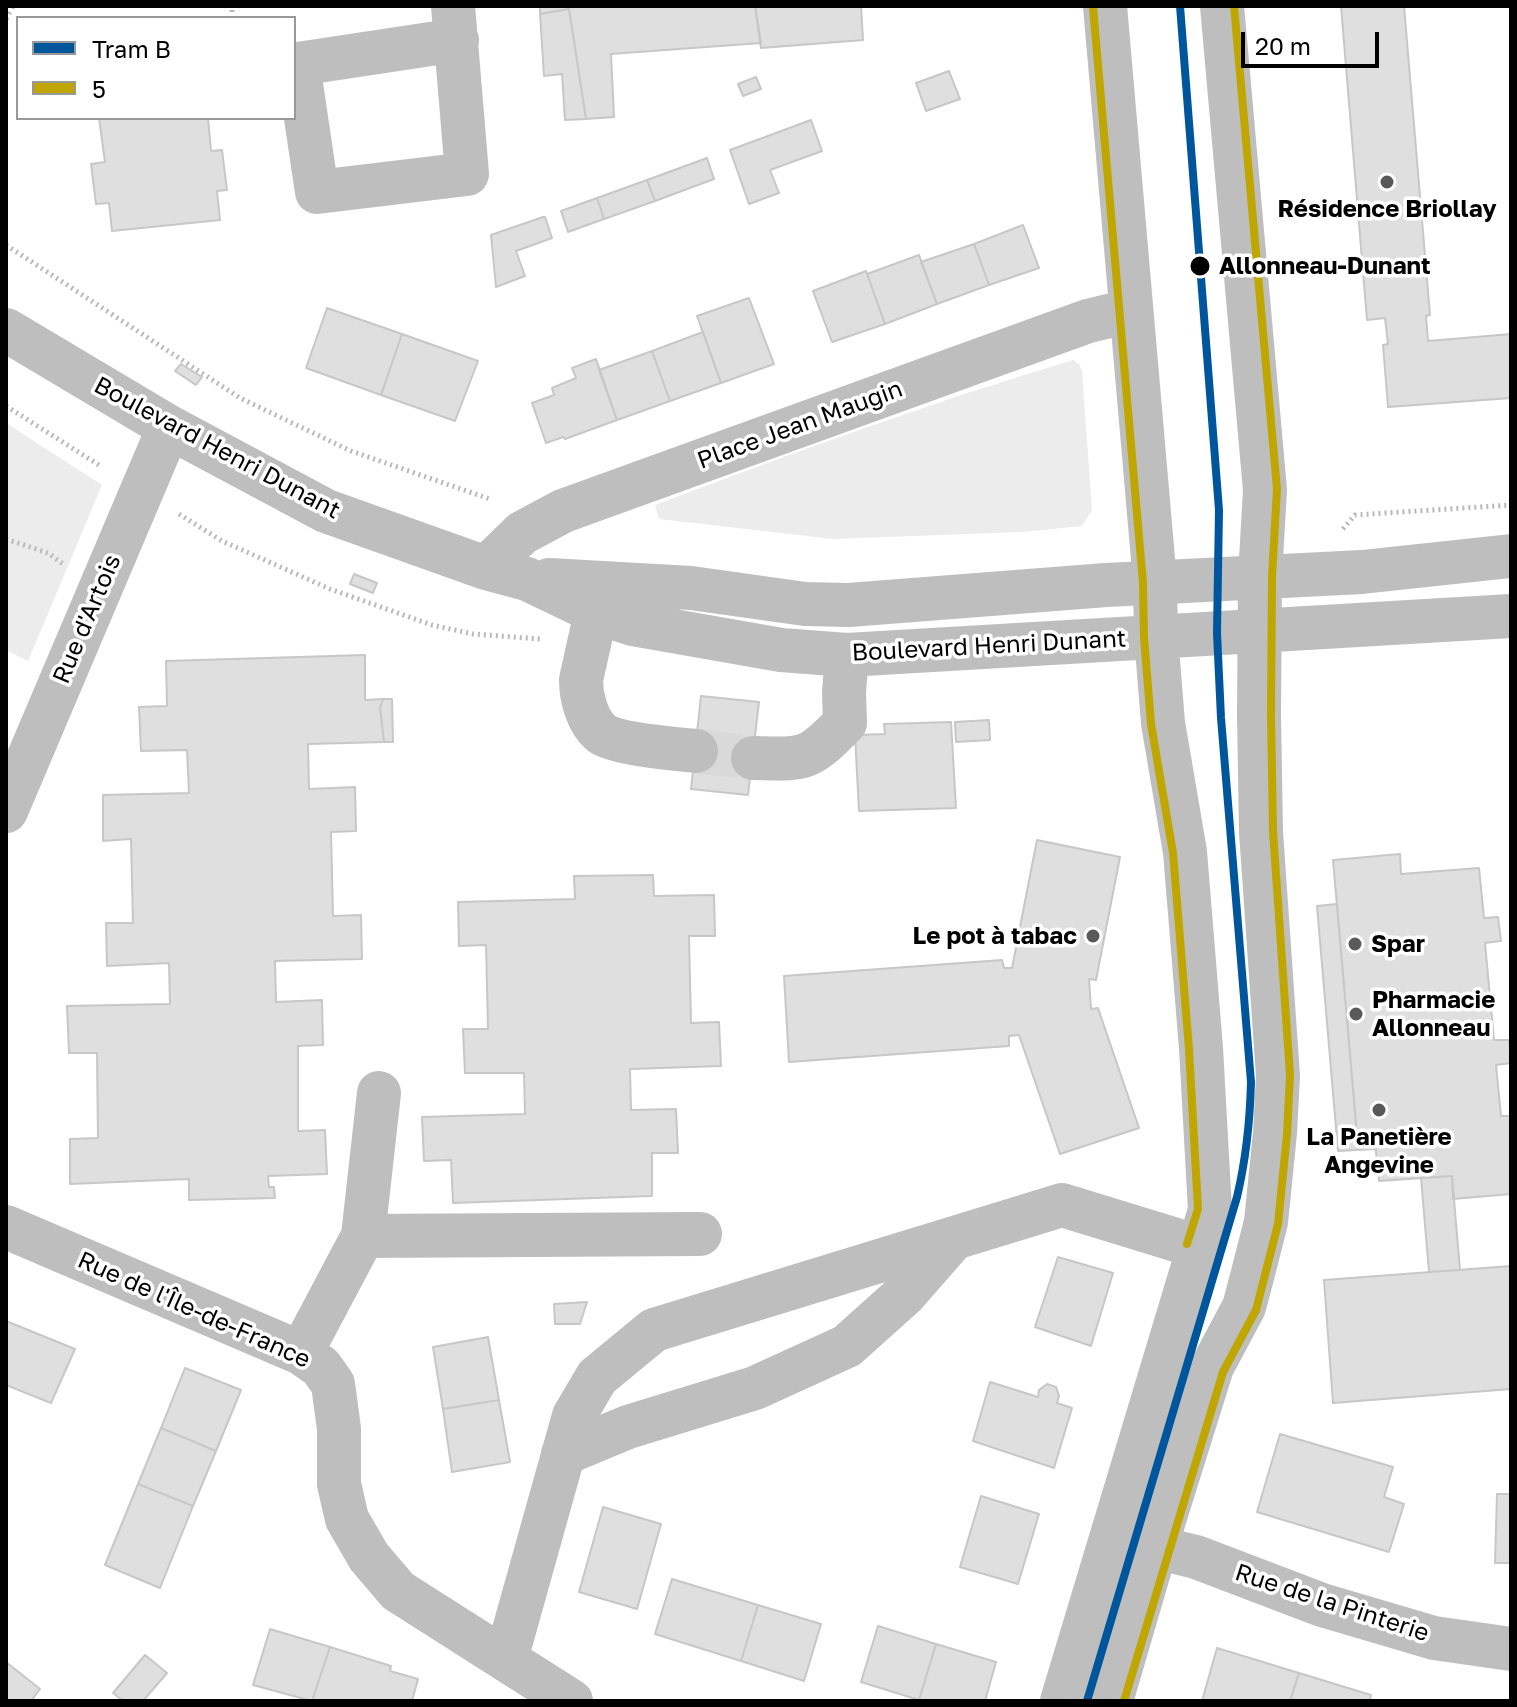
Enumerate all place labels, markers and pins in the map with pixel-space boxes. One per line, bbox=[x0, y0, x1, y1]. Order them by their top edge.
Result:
marker: Résidence Briollay bbox=[1378, 173, 1396, 191]
place label: Résidence Briollay bbox=[1277, 195, 1497, 223]
place label: Allonneau-Dunant bbox=[1219, 252, 1431, 280]
marker: Allonneau-Dunant bbox=[1188, 254, 1212, 278]
place label: Le pot à tabac bbox=[913, 922, 1077, 950]
marker: Le pot à tabac bbox=[1084, 927, 1102, 945]
place label: Spar bbox=[1371, 930, 1425, 958]
marker: Spar bbox=[1346, 935, 1364, 953]
place label: Pharmacie Allonneau bbox=[1372, 986, 1495, 1042]
marker: Pharmacie Allonneau bbox=[1347, 1005, 1365, 1023]
marker: La Panetière Angevine bbox=[1370, 1101, 1388, 1119]
place label: La Panetière Angevine bbox=[1306, 1123, 1452, 1179]

